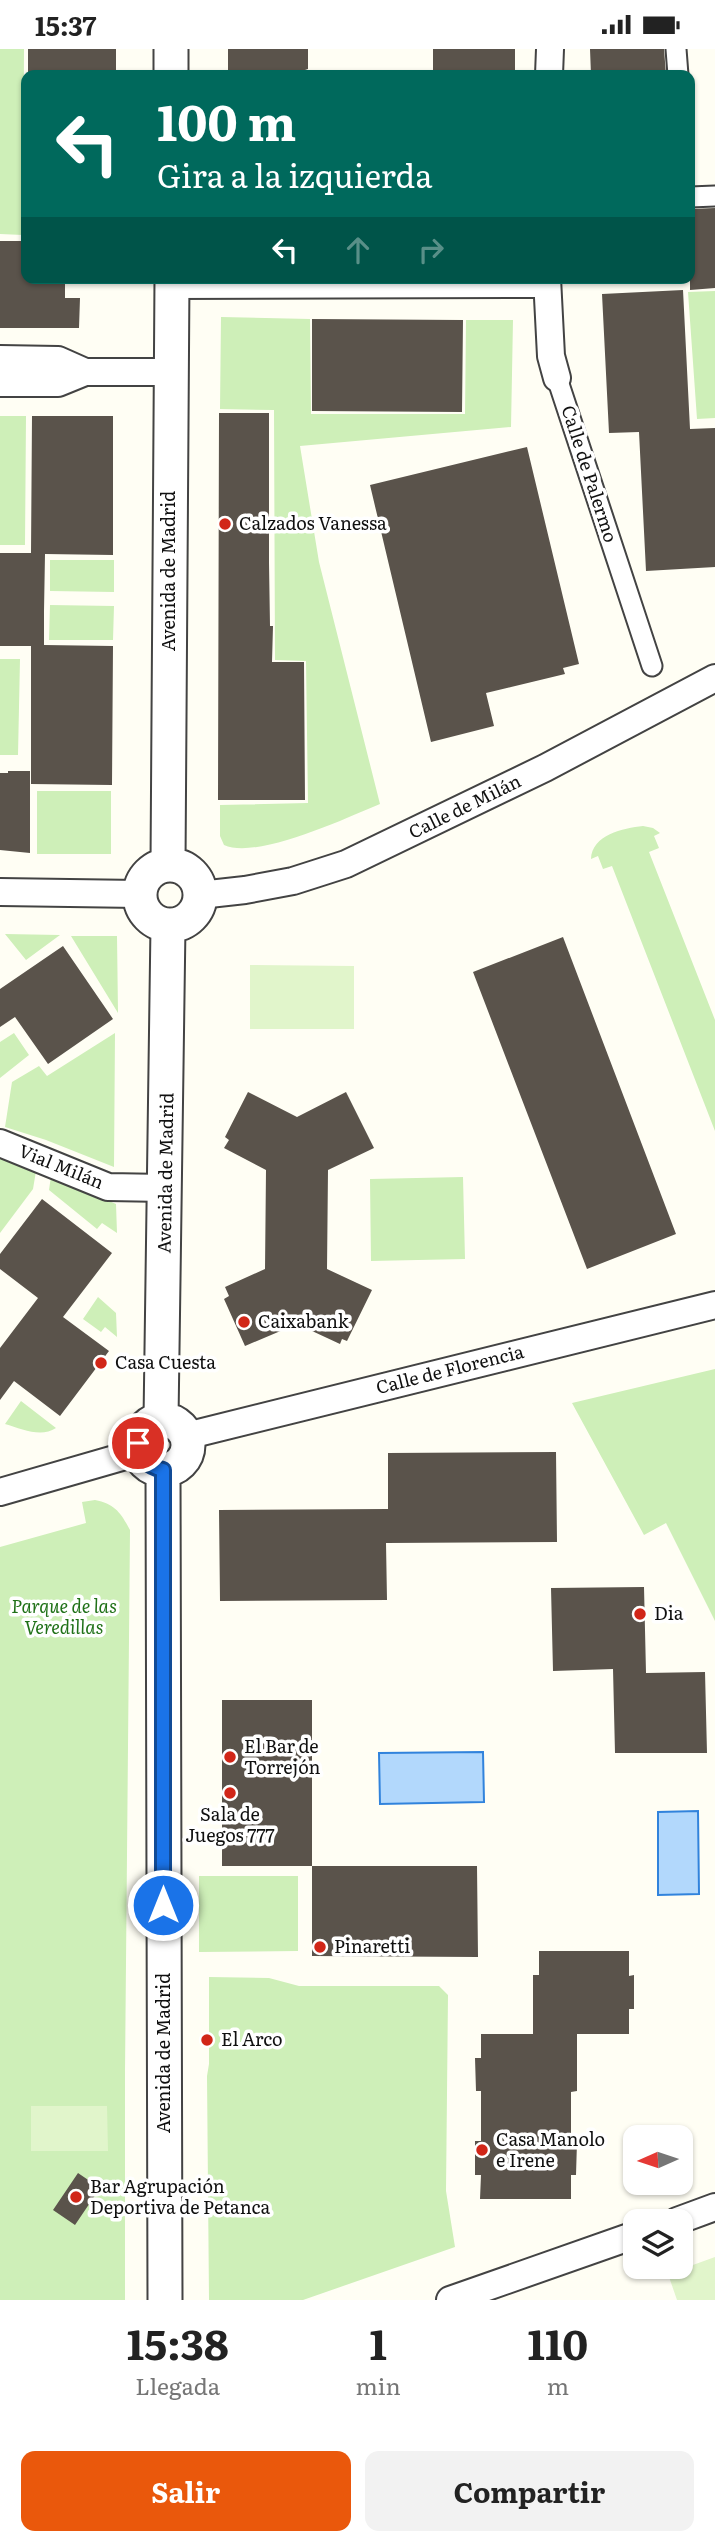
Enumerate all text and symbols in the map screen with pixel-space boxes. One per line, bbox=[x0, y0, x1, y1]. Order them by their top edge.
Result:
text: 15:37 bbox=[35, 5, 96, 44]
text: 100 m bbox=[157, 83, 296, 156]
icon: left bbox=[42, 98, 133, 189]
text: Gira a la izquierda bbox=[157, 150, 432, 198]
icon: left bbox=[266, 231, 304, 269]
icon: ahead bbox=[339, 231, 377, 269]
icon: right bbox=[412, 231, 450, 269]
street label: Calle de Palermo bbox=[556, 402, 625, 546]
street label: Avenida de Madrid bbox=[154, 491, 181, 651]
place label: Calzados Vanessa bbox=[239, 509, 387, 536]
marker: Calzados Vanessa bbox=[217, 516, 233, 532]
street label: Calle de Milán bbox=[404, 767, 525, 845]
street label: Avenida de Madrid bbox=[150, 1092, 179, 1254]
street label: Vial Milán bbox=[15, 1136, 108, 1195]
place label: Caixabank bbox=[258, 1307, 350, 1334]
marker: Caixabank bbox=[236, 1314, 252, 1330]
street label: Calle de Florencia bbox=[373, 1337, 527, 1400]
place label: Casa Cuesta bbox=[115, 1348, 216, 1375]
marker: Casa Cuesta bbox=[93, 1355, 109, 1371]
pin bbox=[108, 1413, 168, 1473]
icon: arrive bbox=[119, 1424, 157, 1462]
park label: Parque de las Veredillas bbox=[11, 1592, 117, 1640]
place label: Dia bbox=[654, 1599, 684, 1626]
marker: Dia bbox=[632, 1606, 648, 1622]
place label: El Bar de Torrejón bbox=[244, 1732, 321, 1780]
marker: El Bar de Torrejón bbox=[222, 1749, 238, 1765]
marker: Sala de Juegos 777 bbox=[222, 1785, 238, 1801]
place label: Sala de Juegos 777 bbox=[185, 1800, 275, 1848]
position arrow bbox=[126, 1868, 200, 1942]
place label: Pinaretti bbox=[334, 1932, 410, 1959]
marker: Pinaretti bbox=[312, 1939, 328, 1955]
street label: Avenida de Madrid bbox=[149, 1973, 176, 2133]
place label: El Arco bbox=[221, 2025, 283, 2052]
marker: El Arco bbox=[199, 2032, 215, 2048]
place label: Casa Manolo e Irene bbox=[496, 2125, 605, 2173]
north arrow bbox=[623, 2125, 693, 2195]
map controls bbox=[623, 2125, 693, 2279]
marker: Casa Manolo e Irene bbox=[474, 2142, 490, 2158]
place label: Bar Agrupación Deportiva de Petanca bbox=[90, 2172, 270, 2220]
marker: Bar Agrupación Deportiva de Petanca bbox=[68, 2189, 84, 2205]
button: layers bbox=[623, 2209, 693, 2279]
text: 15:38 bbox=[127, 2311, 229, 2373]
text: 1 bbox=[369, 2311, 387, 2373]
text: 110 bbox=[528, 2311, 588, 2373]
text: Llegada bbox=[135, 2368, 220, 2402]
text: min bbox=[356, 2368, 401, 2402]
text: m bbox=[547, 2368, 569, 2402]
button: Salir bbox=[21, 2451, 351, 2531]
button: Compartir bbox=[365, 2451, 694, 2531]

